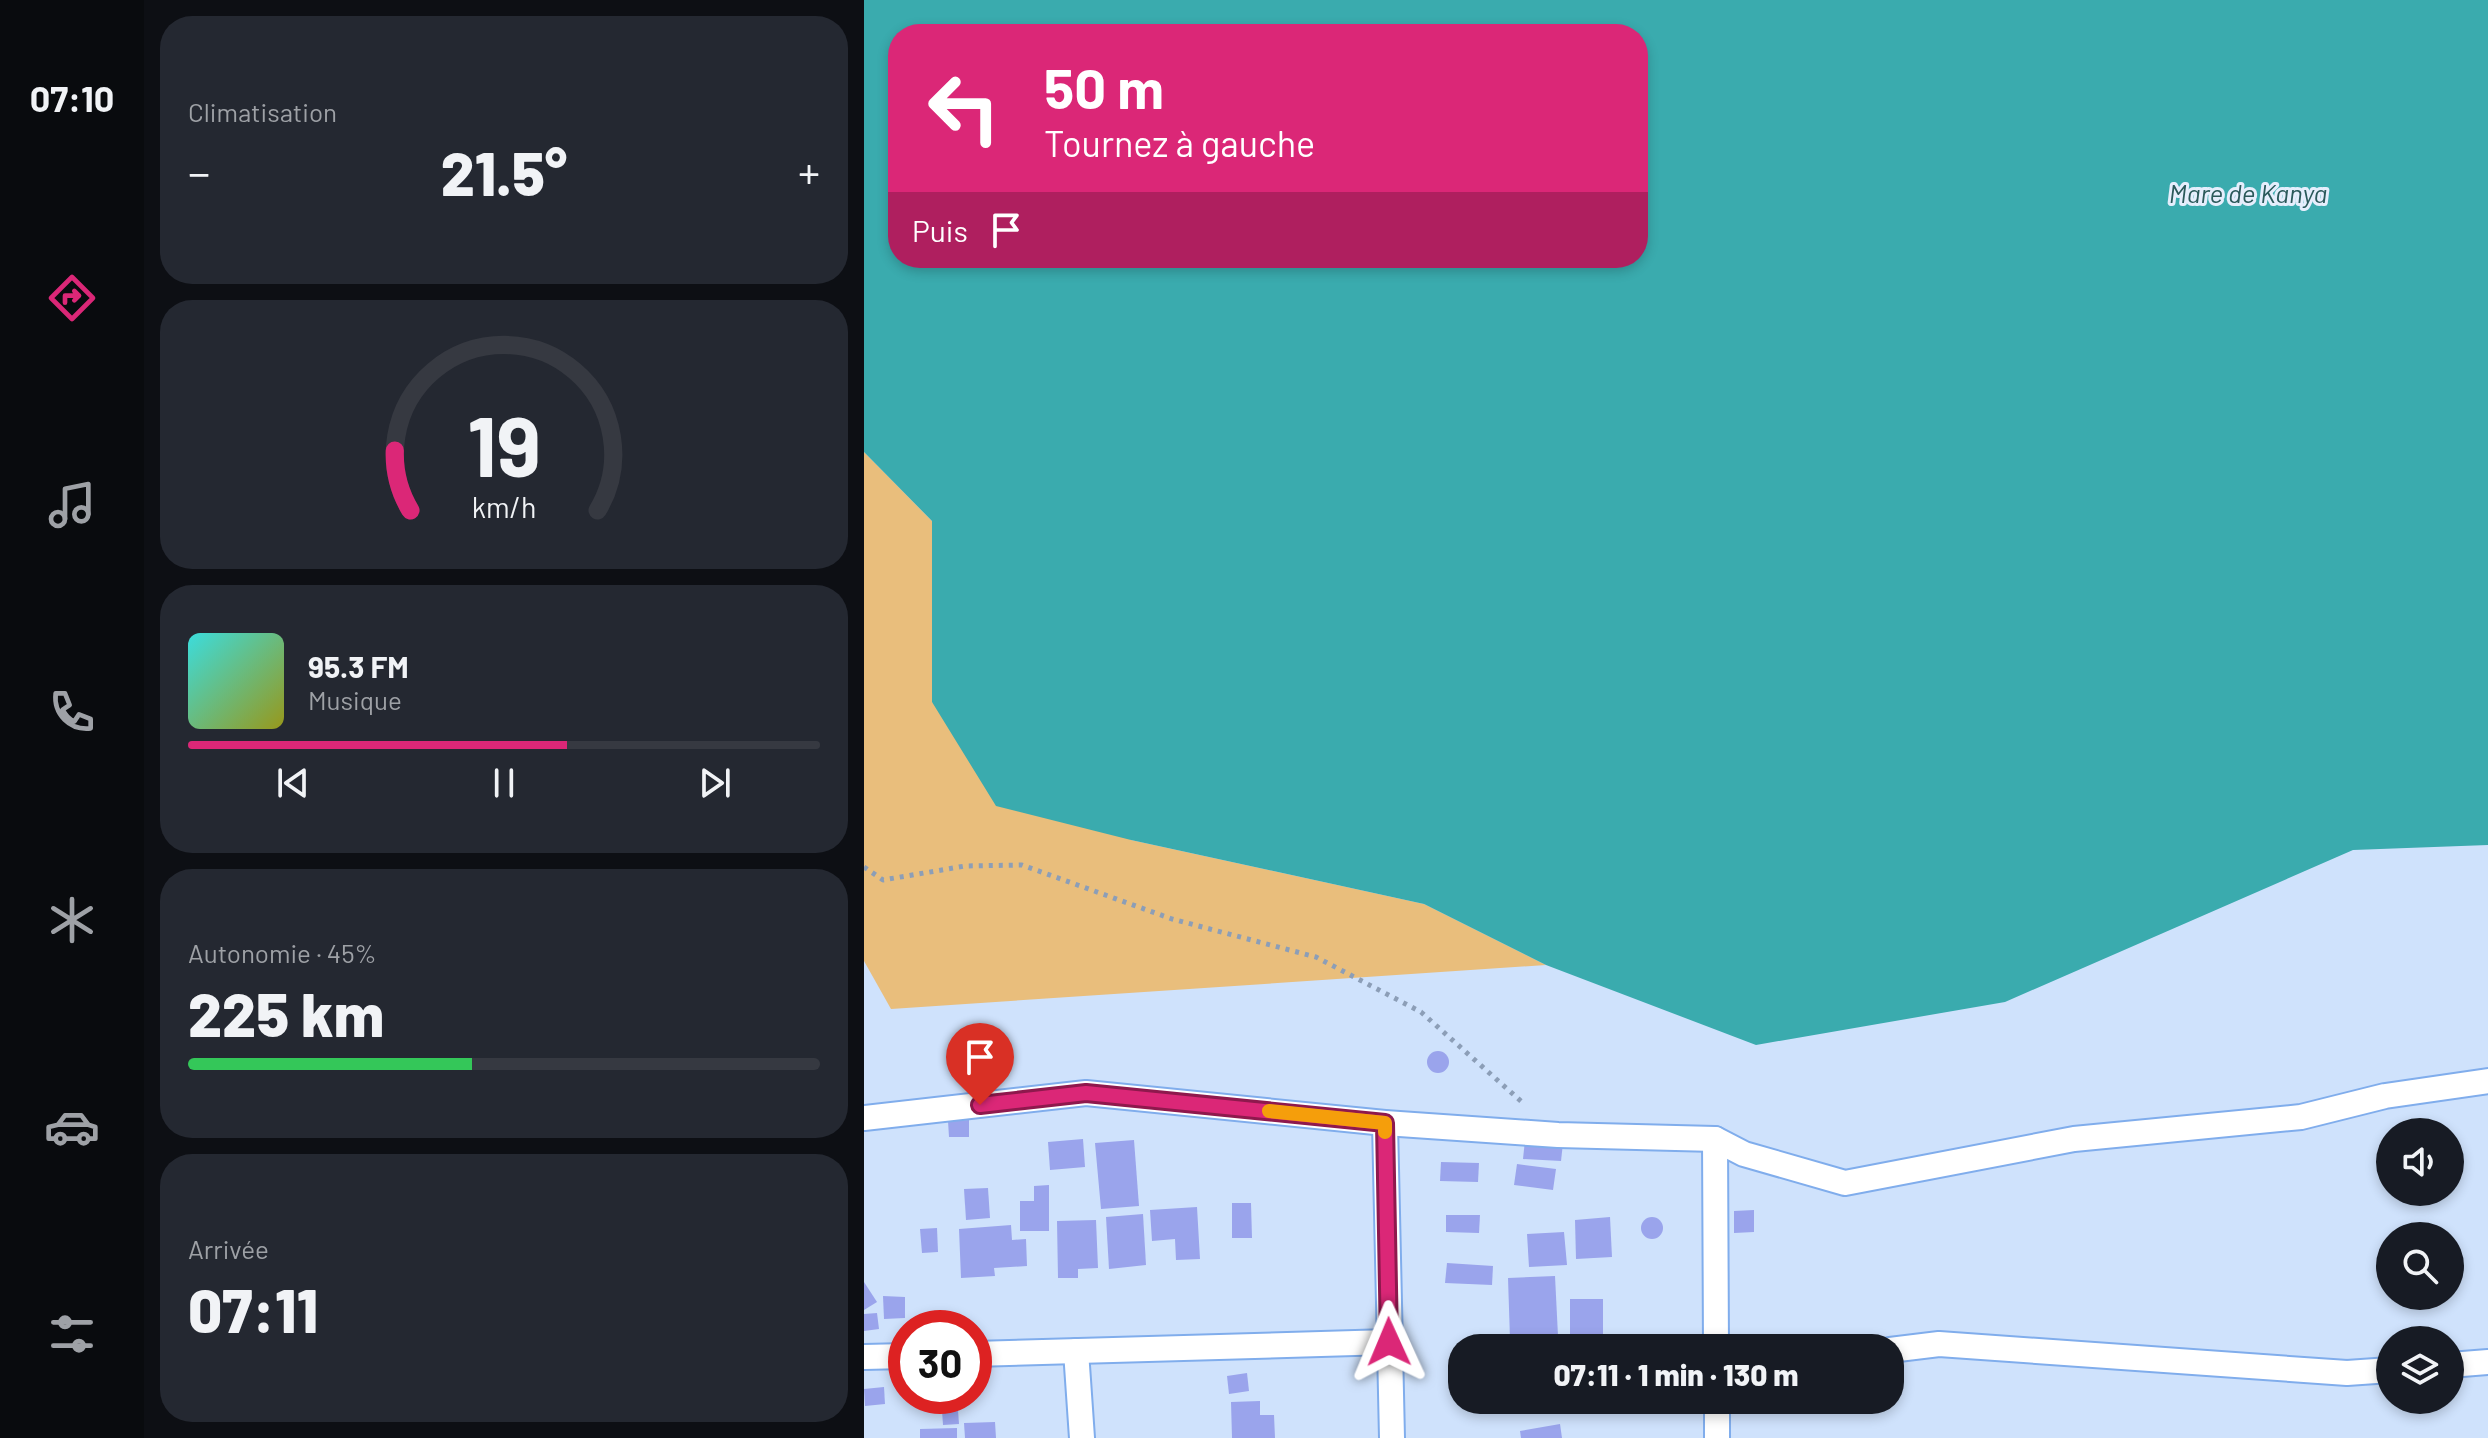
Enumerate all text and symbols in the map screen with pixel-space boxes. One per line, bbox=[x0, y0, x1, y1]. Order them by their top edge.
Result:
text: 50 m bbox=[1044, 53, 1164, 120]
icon: left bbox=[912, 56, 1016, 160]
text: 07:10 bbox=[30, 76, 114, 119]
text: Climatisation bbox=[188, 96, 337, 127]
text: Tournez à gauche bbox=[1044, 121, 1315, 164]
text: 21.5° bbox=[441, 136, 567, 208]
text: − bbox=[188, 145, 210, 198]
text: + bbox=[798, 145, 820, 198]
water label: Mare de Kanya bbox=[2169, 177, 2327, 208]
icon: arrive bbox=[984, 208, 1028, 252]
text: Puis bbox=[912, 212, 968, 248]
icon: directions bbox=[44, 270, 100, 326]
text: 19 bbox=[467, 393, 541, 493]
icon: music bbox=[44, 477, 100, 533]
text: km/h bbox=[472, 489, 536, 524]
text: 95.3 FM bbox=[308, 648, 409, 684]
icon: phone bbox=[44, 684, 100, 740]
text: Musique bbox=[308, 684, 402, 715]
icon: previous bbox=[271, 761, 315, 805]
icon: pause bbox=[482, 761, 526, 805]
icon: next bbox=[693, 761, 737, 805]
icon: climate bbox=[44, 892, 100, 948]
text: Autonomie · 45% bbox=[188, 937, 377, 968]
text: 225 km bbox=[188, 977, 384, 1049]
pin bbox=[946, 1023, 1014, 1105]
icon: arrive bbox=[958, 1035, 1002, 1079]
icon: car bbox=[44, 1099, 100, 1155]
map controls bbox=[2376, 1118, 2464, 1414]
button: sound bbox=[2376, 1118, 2464, 1206]
button: search bbox=[2376, 1222, 2464, 1310]
text: Arrivée bbox=[188, 1233, 269, 1264]
text: 07:11 bbox=[188, 1273, 318, 1345]
position arrow bbox=[1347, 1300, 1431, 1384]
icon: filters bbox=[44, 1306, 100, 1362]
speed limit sign: 30 bbox=[888, 1310, 992, 1414]
button: layers bbox=[2376, 1326, 2464, 1414]
text: 07:11 · 1 min · 130 m bbox=[1553, 1356, 1799, 1392]

